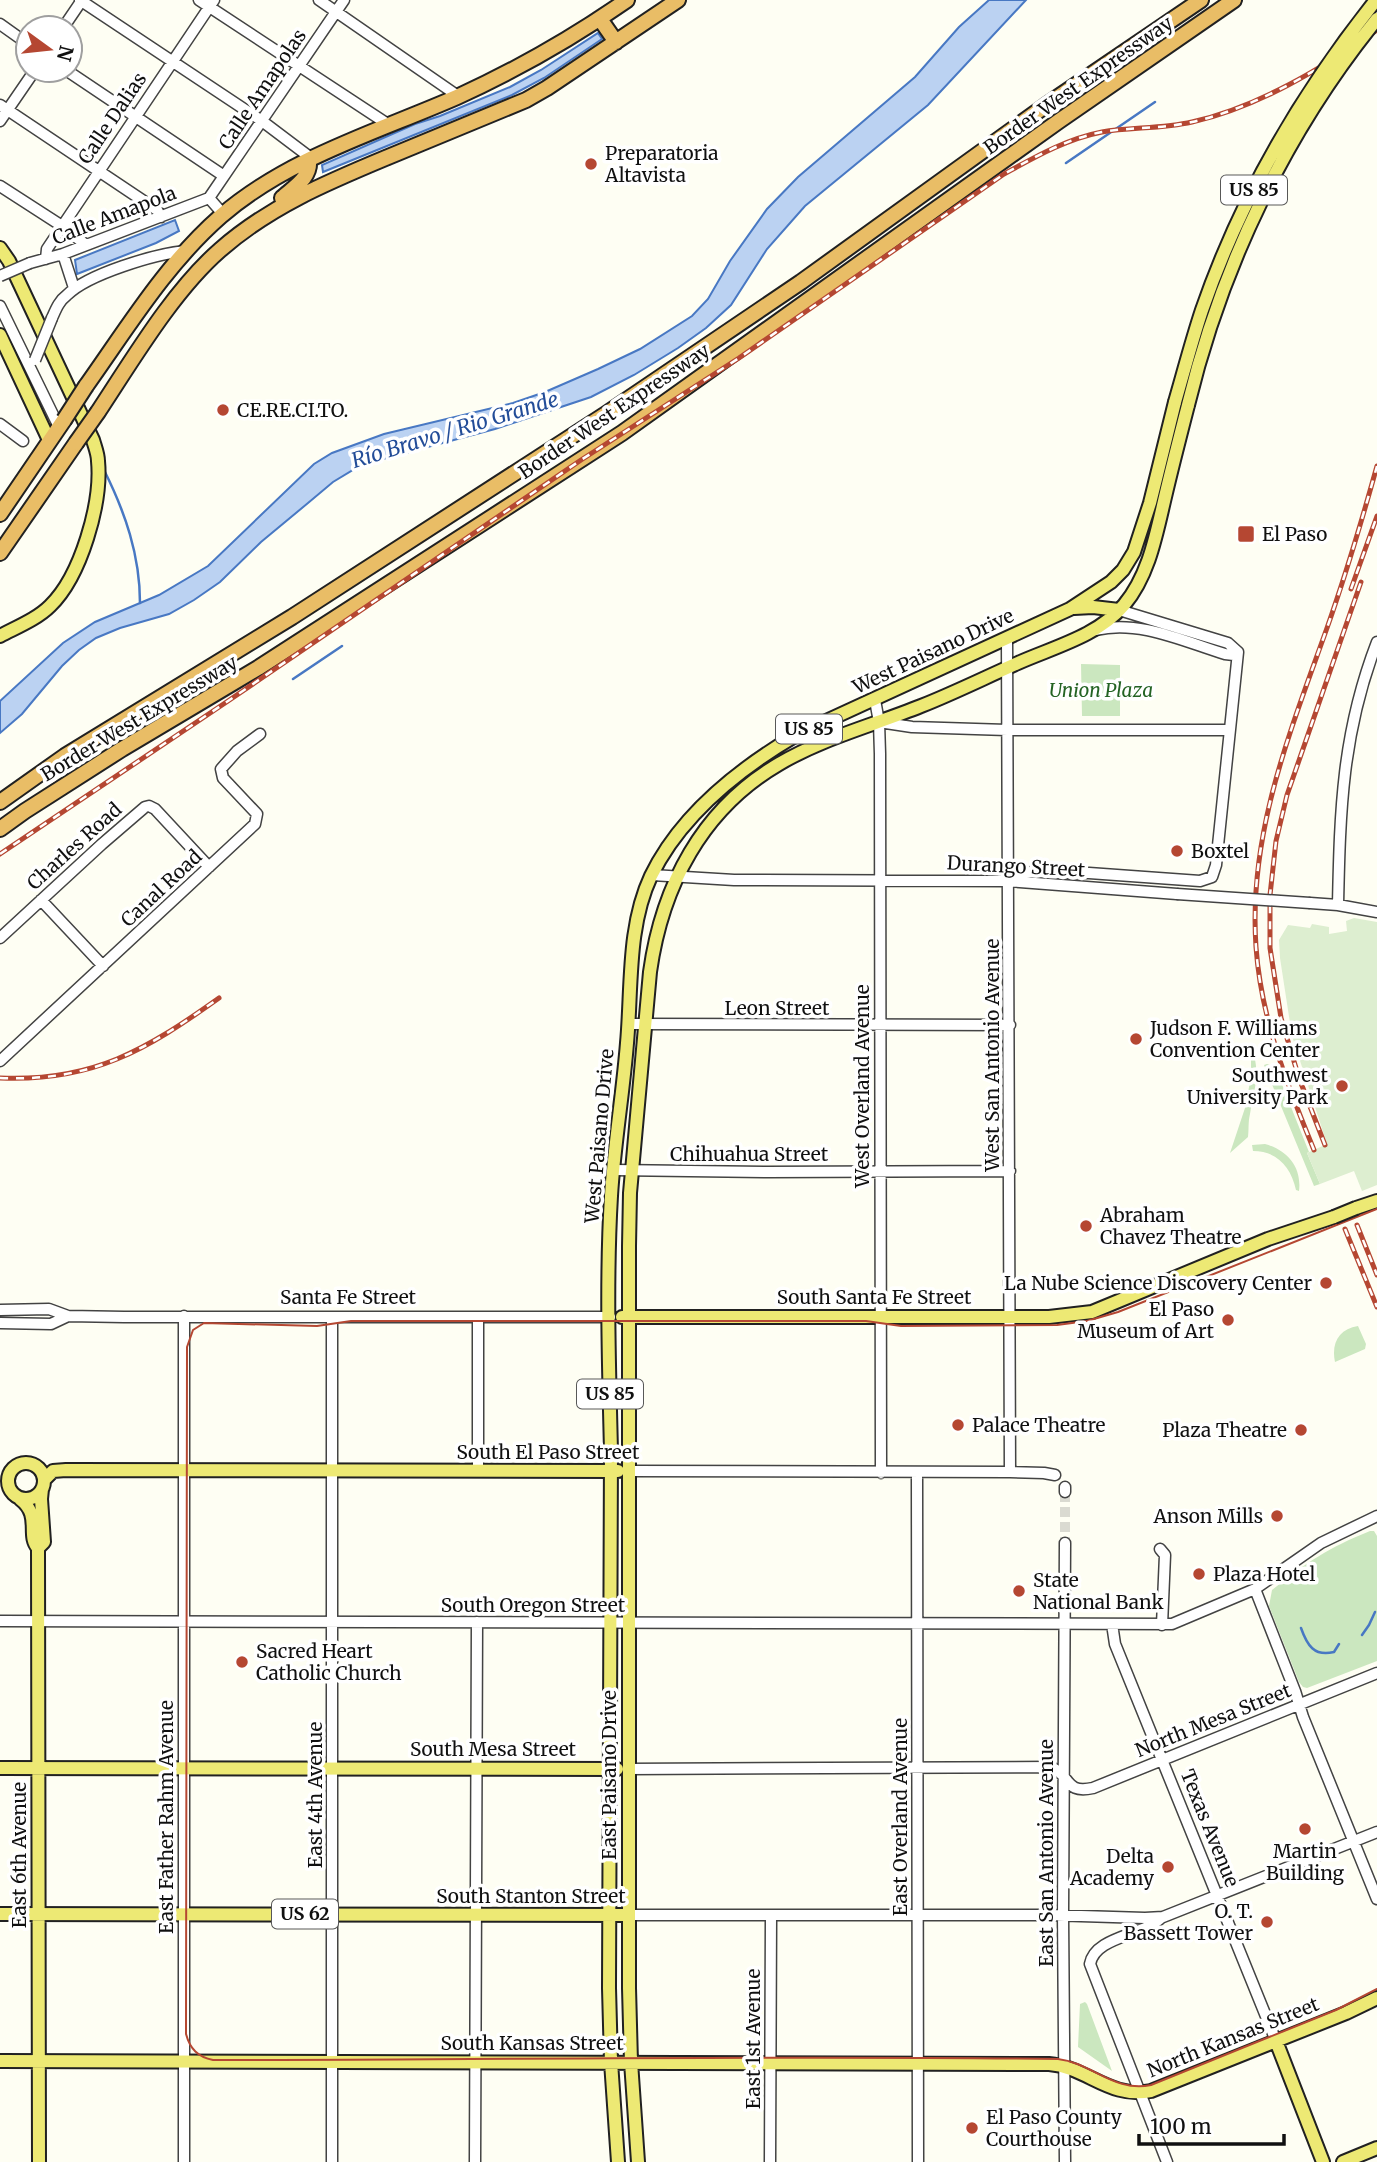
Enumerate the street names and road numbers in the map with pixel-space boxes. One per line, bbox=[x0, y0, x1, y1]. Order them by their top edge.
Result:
street label: Border West Expressway bbox=[979, 11, 1177, 159]
street label: Calle Amapolas bbox=[213, 24, 311, 154]
street label: Calle Dalias bbox=[73, 68, 151, 168]
road number: US 85 bbox=[1221, 176, 1287, 204]
street label: Calle Amapola bbox=[49, 180, 179, 250]
street label: Border West Expressway bbox=[514, 338, 714, 484]
street label: West Paisano Drive bbox=[848, 603, 1017, 699]
street label: Border West Expressway bbox=[36, 650, 242, 786]
road number: US 85 bbox=[776, 714, 842, 744]
street label: Charles Road bbox=[22, 797, 126, 895]
street label: Canal Road bbox=[115, 844, 207, 932]
street label: Durango Street bbox=[946, 850, 1086, 882]
street label: West San Antonio Avenue bbox=[980, 938, 1004, 1173]
street label: West Overland Avenue bbox=[850, 984, 874, 1189]
street label: Leon Street bbox=[725, 996, 830, 1020]
street label: West Paisano Drive bbox=[579, 1048, 619, 1225]
street label: Chihuahua Street bbox=[670, 1142, 829, 1166]
street label: Santa Fe Street bbox=[280, 1285, 417, 1309]
street label: South Santa Fe Street bbox=[777, 1285, 972, 1309]
road number: US 85 bbox=[577, 1380, 643, 1408]
street label: South El Paso Street bbox=[457, 1440, 640, 1464]
street label: South Oregon Street bbox=[441, 1593, 626, 1617]
street label: North Mesa Street bbox=[1132, 1678, 1295, 1762]
street label: East Paisano Drive bbox=[597, 1690, 621, 1860]
street label: East Father Rahm Avenue bbox=[154, 1700, 178, 1934]
street label: East Overland Avenue bbox=[888, 1718, 912, 1916]
street label: East 4th Avenue bbox=[303, 1722, 327, 1868]
street label: South Mesa Street bbox=[410, 1737, 577, 1761]
street label: East San Antonio Avenue bbox=[1034, 1739, 1058, 1967]
street label: Texas Avenue bbox=[1176, 1766, 1245, 1890]
street label: East 6th Avenue bbox=[7, 1782, 31, 1928]
street label: South Stanton Street bbox=[436, 1884, 626, 1908]
road number: US 62 bbox=[272, 1900, 338, 1928]
street label: East 1st Avenue bbox=[741, 1969, 765, 2109]
street label: North Kansas Street bbox=[1144, 1991, 1323, 2082]
street label: South Kansas Street bbox=[440, 2031, 624, 2055]

